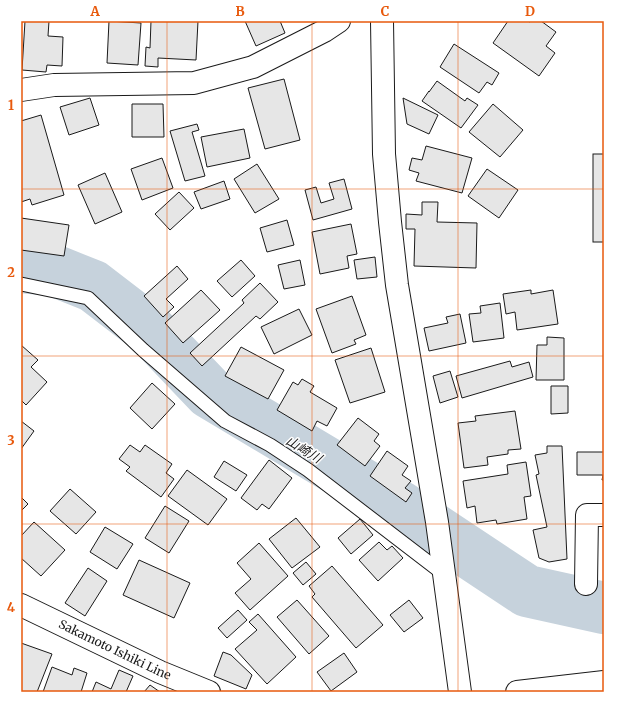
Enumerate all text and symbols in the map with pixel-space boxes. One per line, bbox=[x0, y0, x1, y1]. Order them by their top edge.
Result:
text: A bbox=[89, 3, 100, 20]
text: B bbox=[235, 3, 245, 20]
text: C bbox=[381, 3, 390, 20]
text: D bbox=[525, 3, 535, 20]
text: 1 bbox=[8, 97, 14, 114]
text: 2 bbox=[7, 264, 15, 281]
text: 3 bbox=[7, 432, 15, 449]
water label: 山崎川 bbox=[283, 432, 327, 468]
text: 4 bbox=[7, 599, 16, 616]
street label: Sakamoto Ishiki Line bbox=[56, 616, 173, 683]

